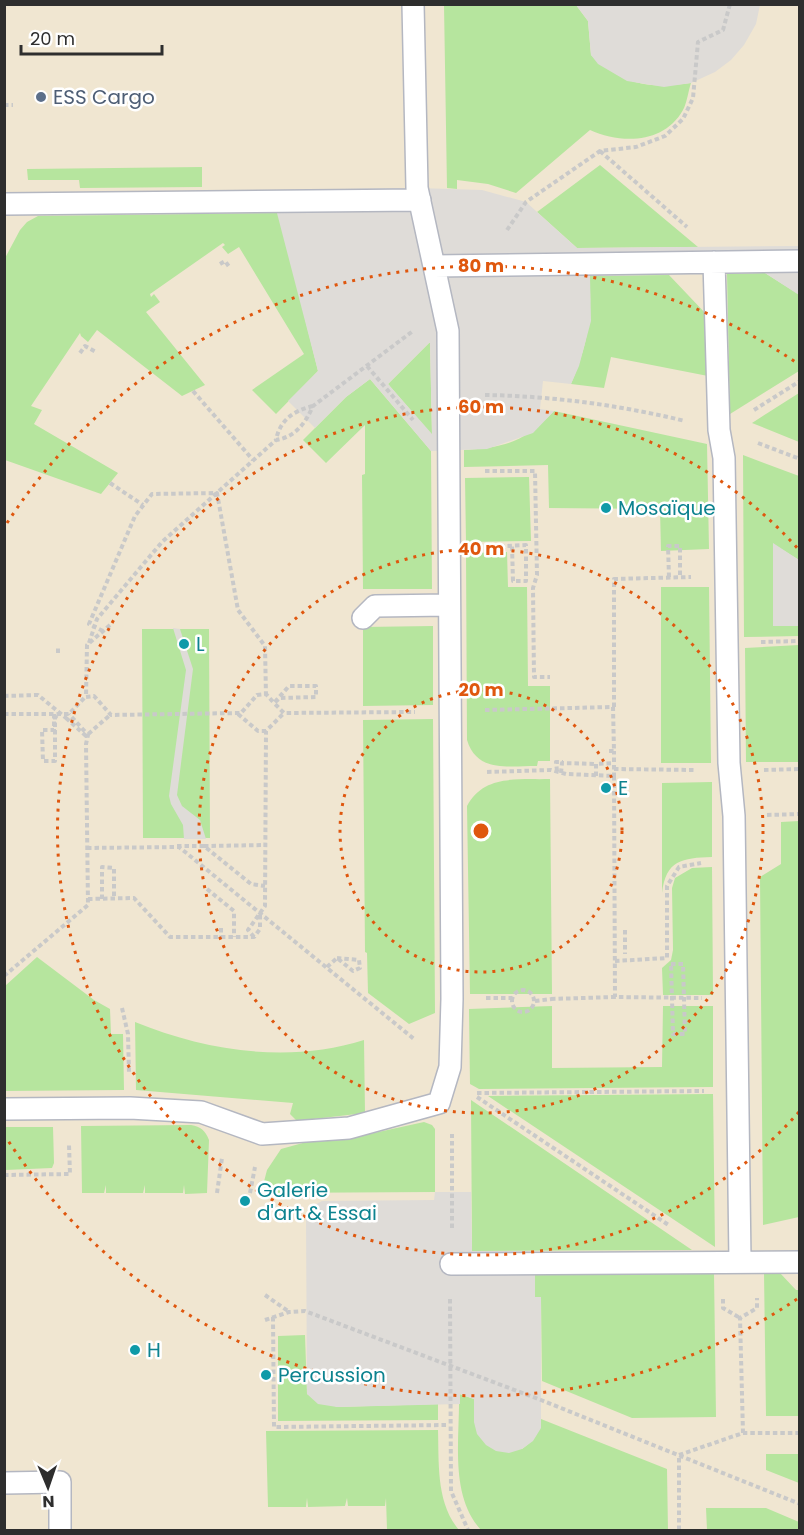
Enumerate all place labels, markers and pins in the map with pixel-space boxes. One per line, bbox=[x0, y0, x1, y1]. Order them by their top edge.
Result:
place label: ESS Cargo bbox=[53, 83, 155, 111]
marker: ESS Cargo bbox=[34, 90, 48, 104]
place label: Mosaïque bbox=[618, 494, 716, 522]
marker: Mosaïque bbox=[599, 501, 613, 515]
place label: L bbox=[196, 630, 205, 658]
marker: L bbox=[177, 637, 191, 651]
place label: E bbox=[618, 774, 628, 802]
marker: E bbox=[599, 781, 613, 795]
centre of rings bbox=[471, 821, 491, 841]
place label: Galerie d'art & Essai bbox=[257, 1176, 377, 1227]
marker: Galerie d'art & Essai bbox=[238, 1194, 252, 1208]
place label: H bbox=[147, 1336, 161, 1364]
marker: H bbox=[128, 1343, 142, 1357]
place label: Percussion bbox=[278, 1361, 386, 1389]
marker: Percussion bbox=[259, 1368, 273, 1382]

